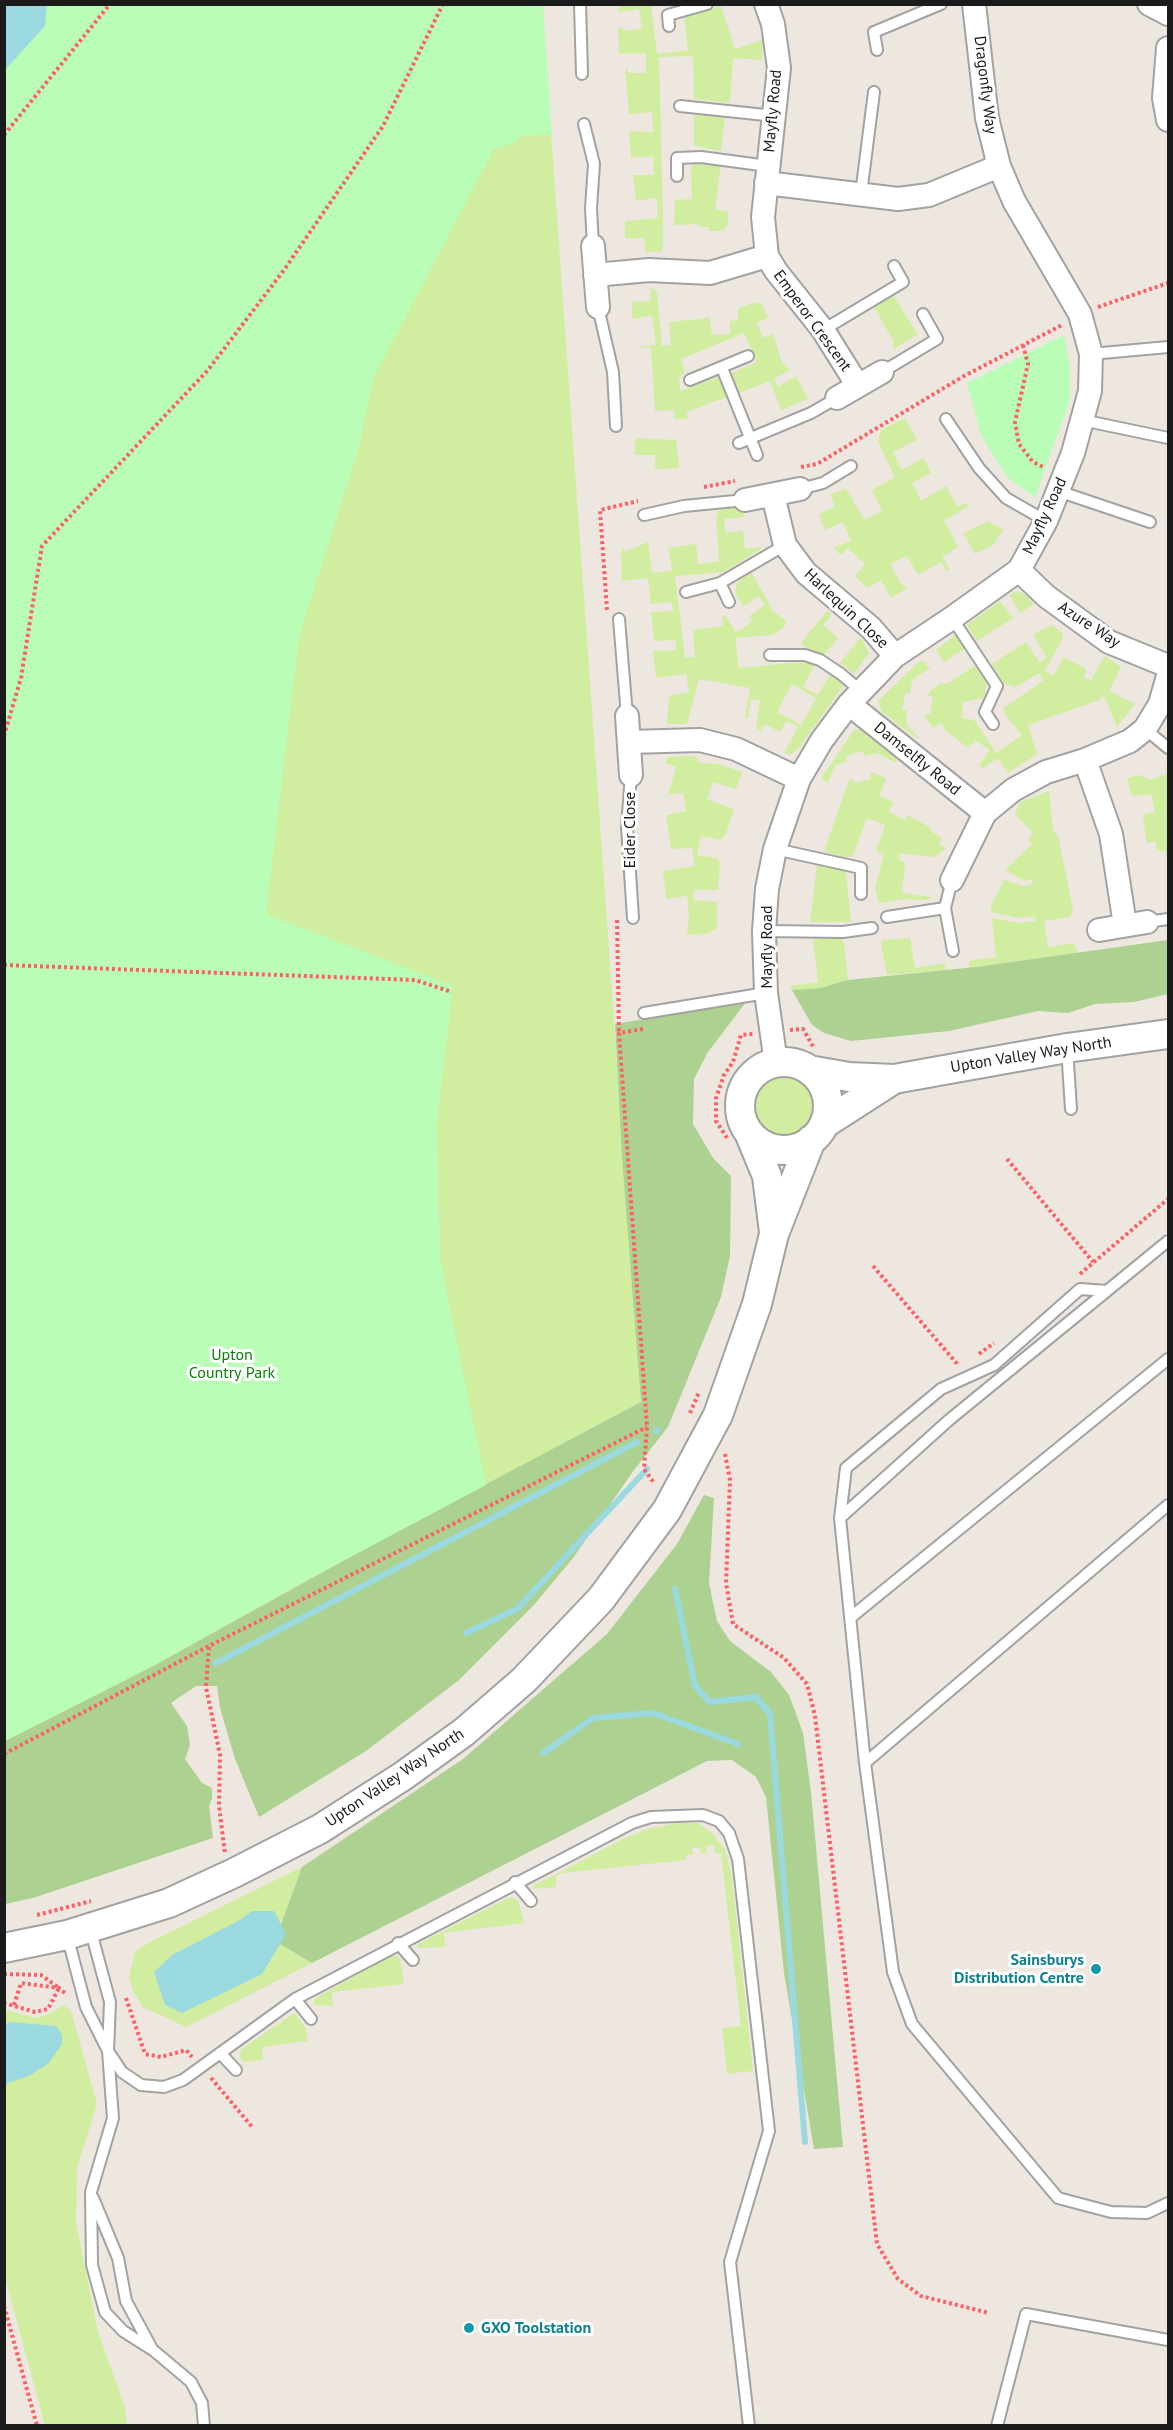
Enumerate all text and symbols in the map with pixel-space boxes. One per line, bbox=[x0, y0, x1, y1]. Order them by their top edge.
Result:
street label: Dragonfly Way bbox=[969, 35, 1001, 135]
street label: Mayfly Road bbox=[760, 69, 786, 153]
street label: Emperor Crescent bbox=[769, 267, 855, 375]
street label: Mayfly Road bbox=[1019, 474, 1071, 558]
street label: Harlequin Close bbox=[800, 565, 892, 653]
street label: Azure Way bbox=[1054, 598, 1124, 652]
street label: Damselfly Road bbox=[870, 718, 964, 800]
street label: Eider Close bbox=[620, 792, 640, 868]
street label: Mayfly Road bbox=[757, 906, 777, 988]
street label: Upton Valley Way North bbox=[949, 1033, 1113, 1077]
park label: Upton Country Park bbox=[189, 1345, 275, 1383]
street label: Upton Valley Way North bbox=[322, 1725, 468, 1831]
place label: Sainsburys Distribution Centre bbox=[954, 1950, 1084, 1988]
marker: Sainsburys Distribution Centre bbox=[1089, 1962, 1103, 1976]
place label: GXO Toolstation bbox=[481, 2318, 591, 2338]
marker: GXO Toolstation bbox=[462, 2321, 476, 2335]

